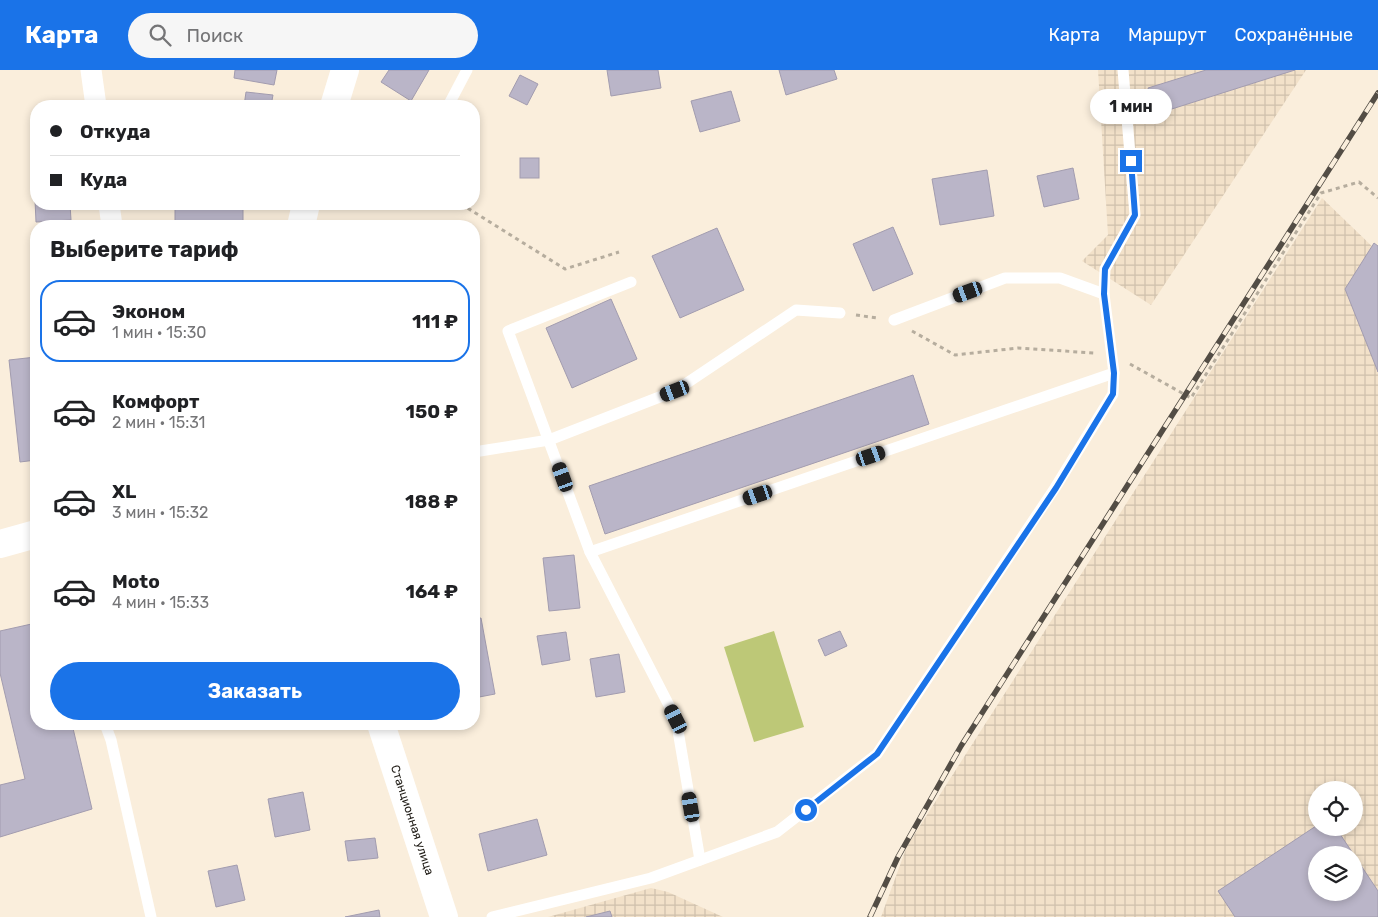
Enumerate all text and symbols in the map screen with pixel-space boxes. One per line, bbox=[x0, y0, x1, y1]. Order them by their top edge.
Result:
search box bbox=[128, 13, 478, 58]
text: Карта bbox=[25, 21, 98, 49]
icon: search bbox=[146, 21, 174, 49]
text: Поиск bbox=[186, 24, 243, 47]
text: Карта bbox=[1049, 24, 1100, 46]
text: Маршрут bbox=[1128, 24, 1207, 46]
text: Сохранённые bbox=[1235, 24, 1353, 46]
callout: 1 мин bbox=[1090, 88, 1172, 124]
text: 1 мин bbox=[1109, 97, 1153, 116]
text: Откуда bbox=[80, 120, 150, 143]
route end bbox=[1120, 150, 1142, 172]
text: Куда bbox=[80, 168, 127, 191]
text: Выберите тариф bbox=[50, 236, 239, 263]
car bbox=[951, 280, 984, 304]
icon: car bbox=[52, 299, 97, 344]
text: Эконом bbox=[112, 300, 185, 323]
text: 111 ₽ bbox=[412, 310, 458, 333]
text: 1 мин · 15:30 bbox=[112, 323, 207, 342]
car bbox=[658, 379, 691, 403]
icon: car bbox=[52, 389, 97, 434]
text: Комфорт bbox=[112, 390, 199, 413]
text: 150 ₽ bbox=[406, 400, 458, 423]
text: 2 мин · 15:31 bbox=[112, 413, 205, 432]
car bbox=[854, 444, 887, 468]
car bbox=[550, 460, 575, 494]
icon: car bbox=[52, 479, 97, 524]
text: XL bbox=[112, 480, 136, 503]
car bbox=[741, 483, 774, 507]
text: 188 ₽ bbox=[405, 490, 458, 513]
text: 3 мин · 15:32 bbox=[112, 503, 209, 522]
icon: car bbox=[52, 569, 97, 614]
text: Moto bbox=[112, 570, 160, 593]
text: 164 ₽ bbox=[405, 580, 458, 603]
text: 4 мин · 15:33 bbox=[112, 593, 209, 612]
button: Заказать bbox=[50, 662, 460, 720]
car bbox=[662, 702, 689, 736]
street label: Станционная улица bbox=[388, 763, 437, 877]
map controls bbox=[1308, 781, 1363, 901]
button: locate bbox=[1308, 781, 1363, 836]
car bbox=[681, 791, 700, 823]
route start bbox=[795, 799, 817, 821]
button: layers bbox=[1308, 846, 1363, 901]

